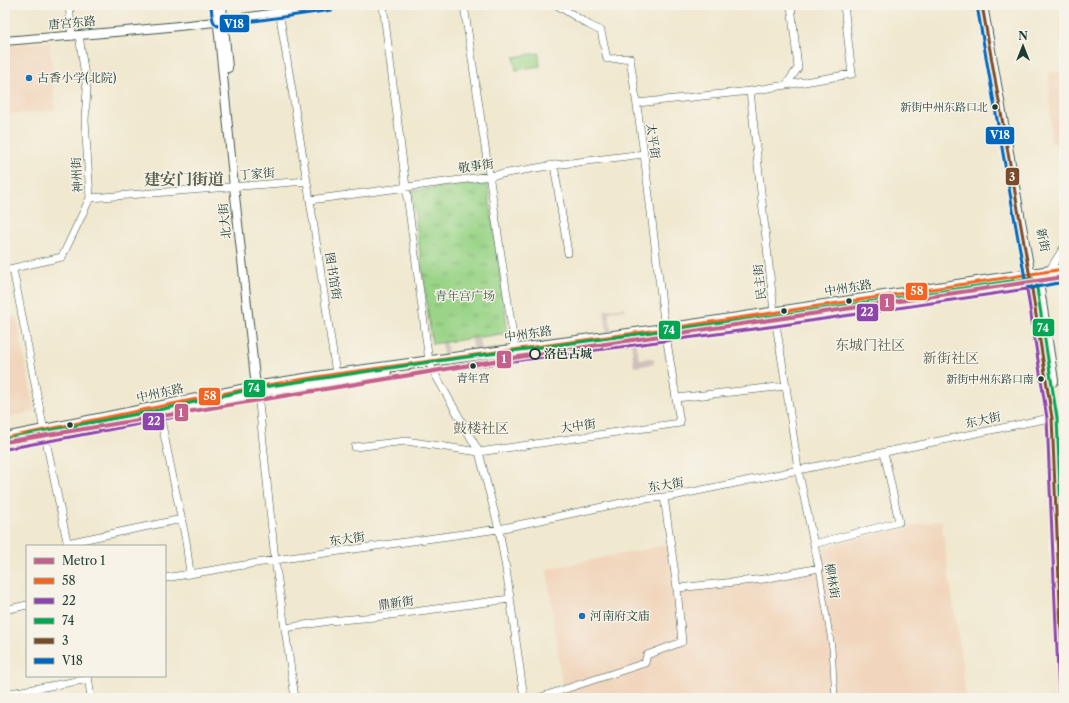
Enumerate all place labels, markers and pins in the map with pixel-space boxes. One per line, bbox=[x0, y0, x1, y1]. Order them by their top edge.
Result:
place label: 古香小学(北院) bbox=[37, 70, 117, 85]
marker: 古香小学(北院) bbox=[24, 73, 34, 83]
place label: 新街中州东路口北 bbox=[900, 100, 988, 114]
marker: 新街中州东路口北 bbox=[990, 102, 1000, 112]
unlabelled marker bbox=[844, 296, 854, 306]
unlabelled marker bbox=[779, 306, 789, 316]
place label: 洛邑古城 bbox=[544, 346, 592, 361]
marker: 洛邑古城 bbox=[529, 348, 541, 360]
marker: 青年宫 bbox=[468, 361, 478, 371]
place label: 青年宫 bbox=[457, 371, 490, 385]
place label: 新街中州东路口南 bbox=[946, 372, 1034, 386]
marker: 新街中州东路口南 bbox=[1036, 374, 1046, 384]
unlabelled marker bbox=[65, 420, 75, 430]
place label: 河南府文庙 bbox=[590, 608, 650, 623]
marker: 河南府文庙 bbox=[577, 611, 587, 621]

